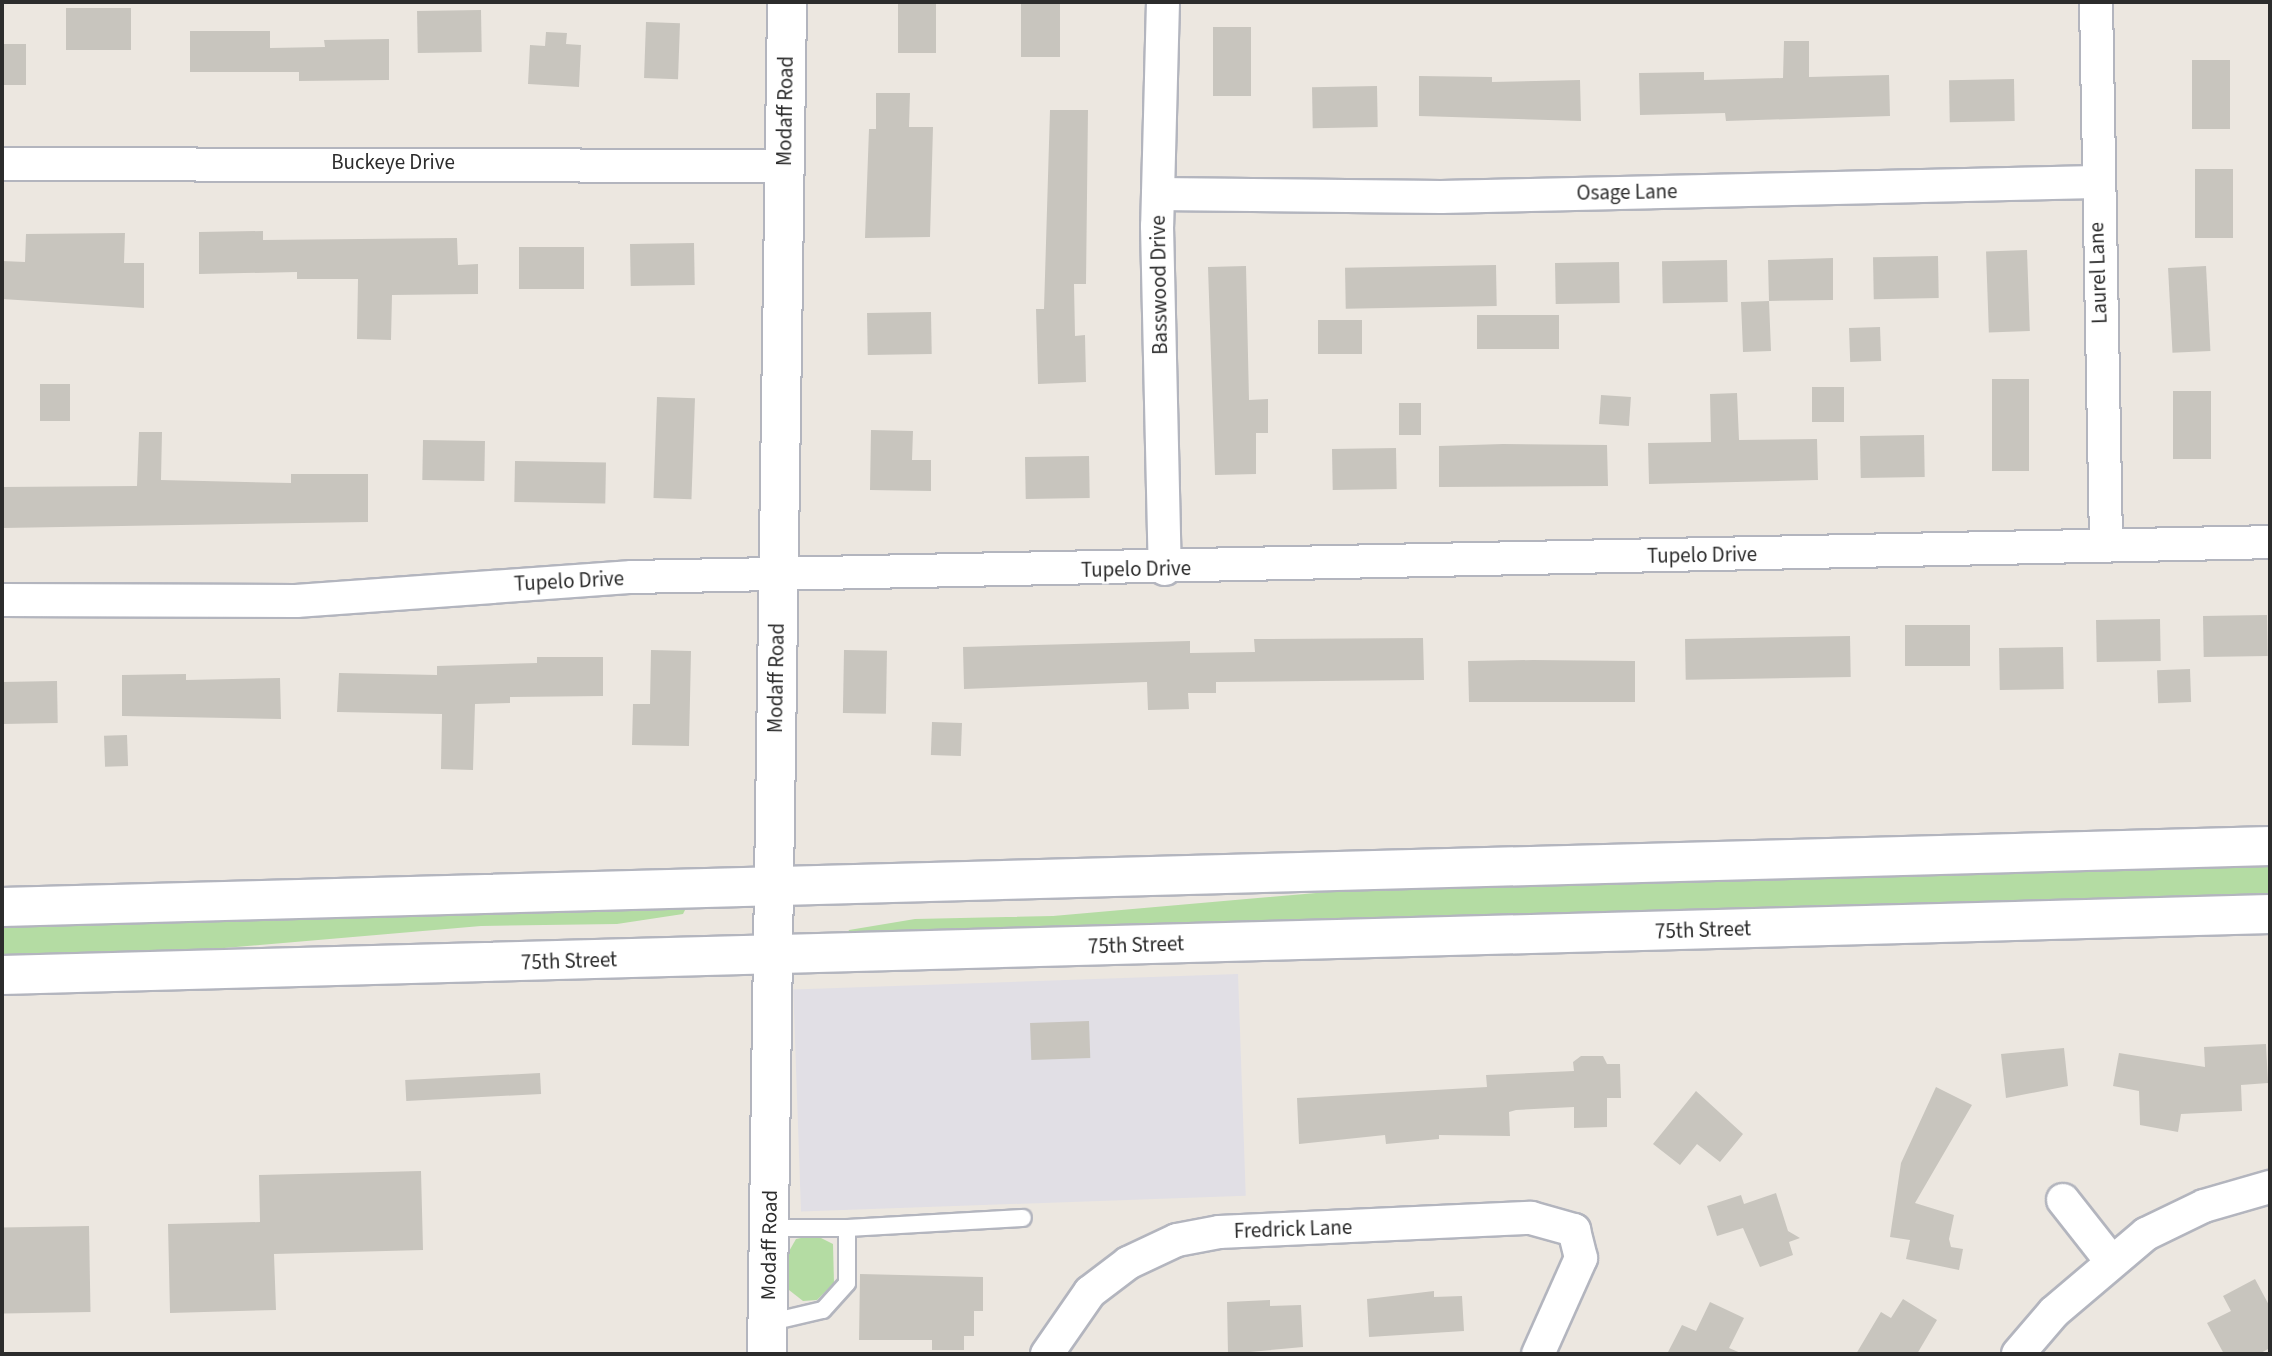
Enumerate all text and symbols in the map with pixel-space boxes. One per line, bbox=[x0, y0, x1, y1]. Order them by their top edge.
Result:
street label: Modaff Road bbox=[771, 56, 799, 166]
street label: Buckeye Drive bbox=[331, 149, 455, 175]
street label: Osage Lane bbox=[1576, 179, 1678, 205]
street label: Basswood Drive bbox=[1145, 215, 1173, 355]
street label: Laurel Lane bbox=[2084, 222, 2112, 324]
street label: Tupelo Drive bbox=[1647, 541, 1757, 569]
street label: Tupelo Drive bbox=[1081, 555, 1191, 583]
street label: Tupelo Drive bbox=[513, 566, 625, 596]
street label: Modaff Road bbox=[762, 623, 790, 733]
street label: 75th Street bbox=[1654, 916, 1752, 944]
street label: 75th Street bbox=[1087, 931, 1185, 959]
street label: 75th Street bbox=[520, 947, 618, 975]
street label: Modaff Road bbox=[755, 1190, 783, 1300]
street label: Fredrick Lane bbox=[1233, 1214, 1353, 1244]

